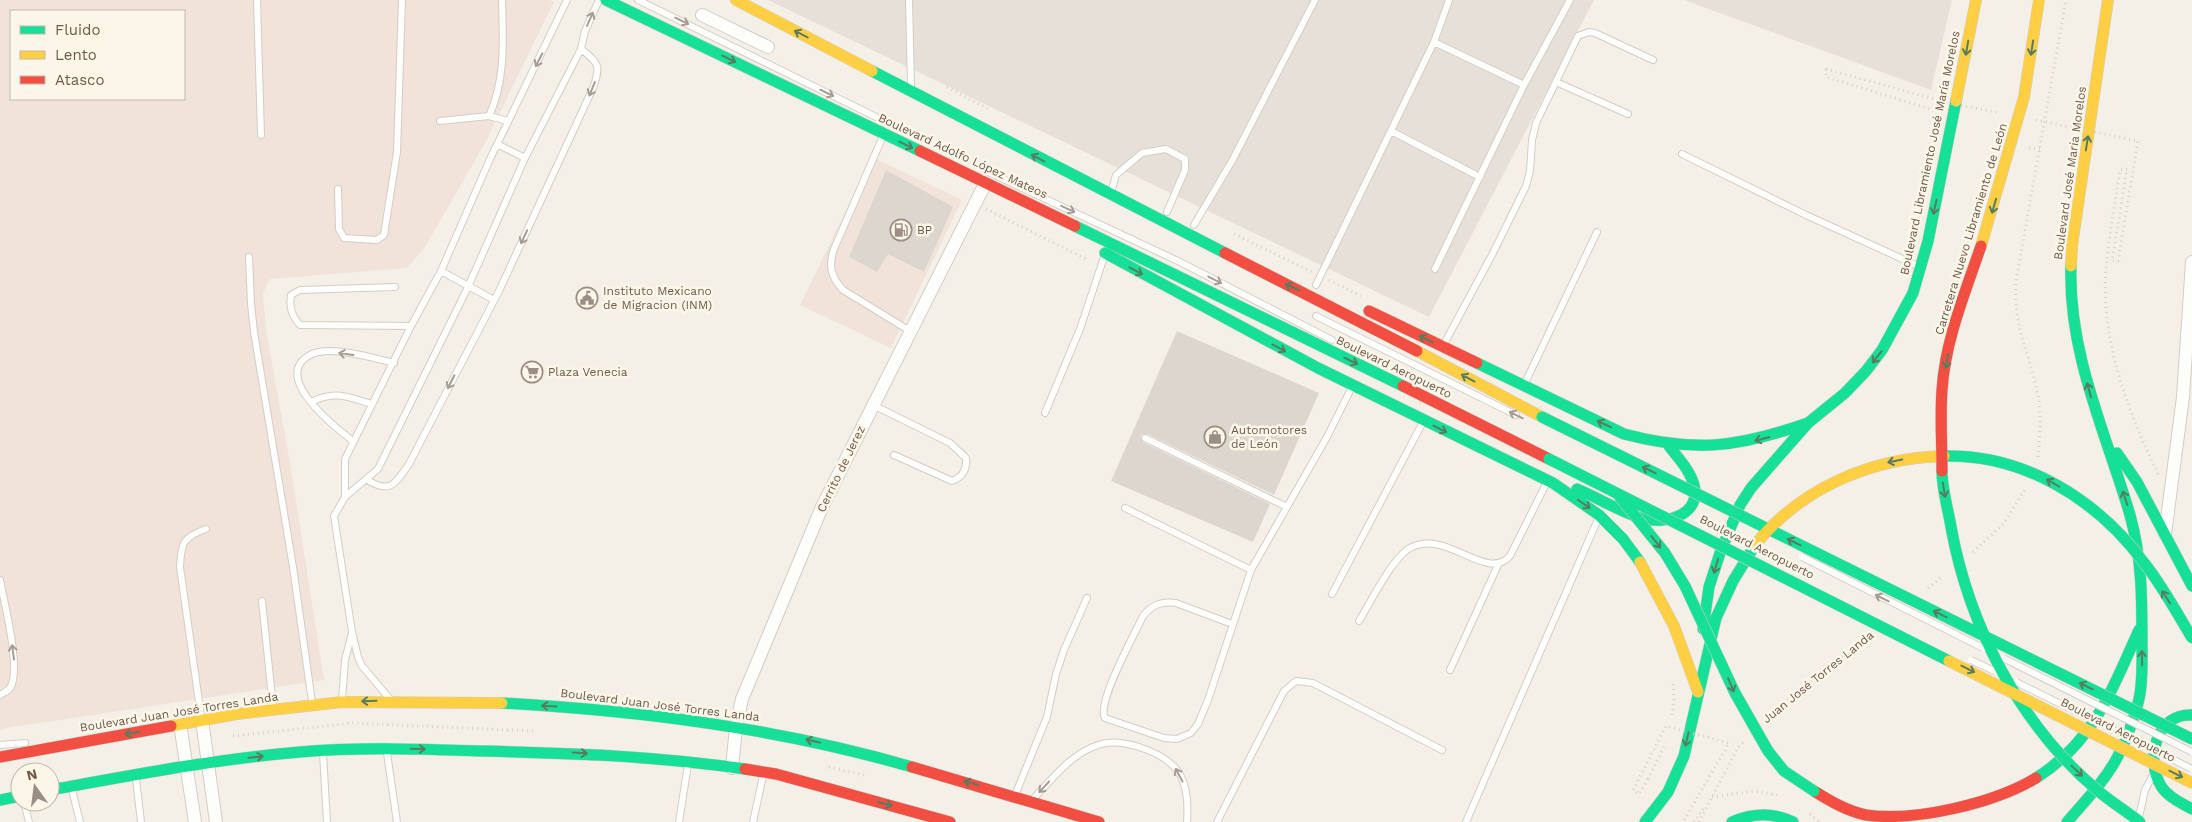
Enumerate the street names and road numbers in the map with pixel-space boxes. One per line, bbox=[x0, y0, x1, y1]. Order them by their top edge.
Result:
street label: Boulevard Libramiento José María Morelos bbox=[1897, 30, 1963, 276]
street label: Boulevard José María Morelos bbox=[2051, 85, 2089, 261]
street label: Boulevard Adolfo López Mateos bbox=[876, 111, 1050, 201]
street label: Carretera Nuevo Libramiento de León bbox=[1932, 121, 2010, 337]
street label: Boulevard Aeropuerto bbox=[1334, 333, 1454, 401]
street label: Cerrito de Jerez bbox=[814, 424, 868, 514]
street label: Boulevard Aeropuerto bbox=[1697, 512, 1817, 582]
street label: Juan José Torres Landa bbox=[1760, 628, 1876, 726]
street label: Boulevard Juan José Torres Landa bbox=[560, 686, 761, 724]
street label: Boulevard Juan José Torres Landa bbox=[79, 689, 279, 735]
street label: Boulevard Aeropuerto bbox=[2058, 695, 2178, 765]

